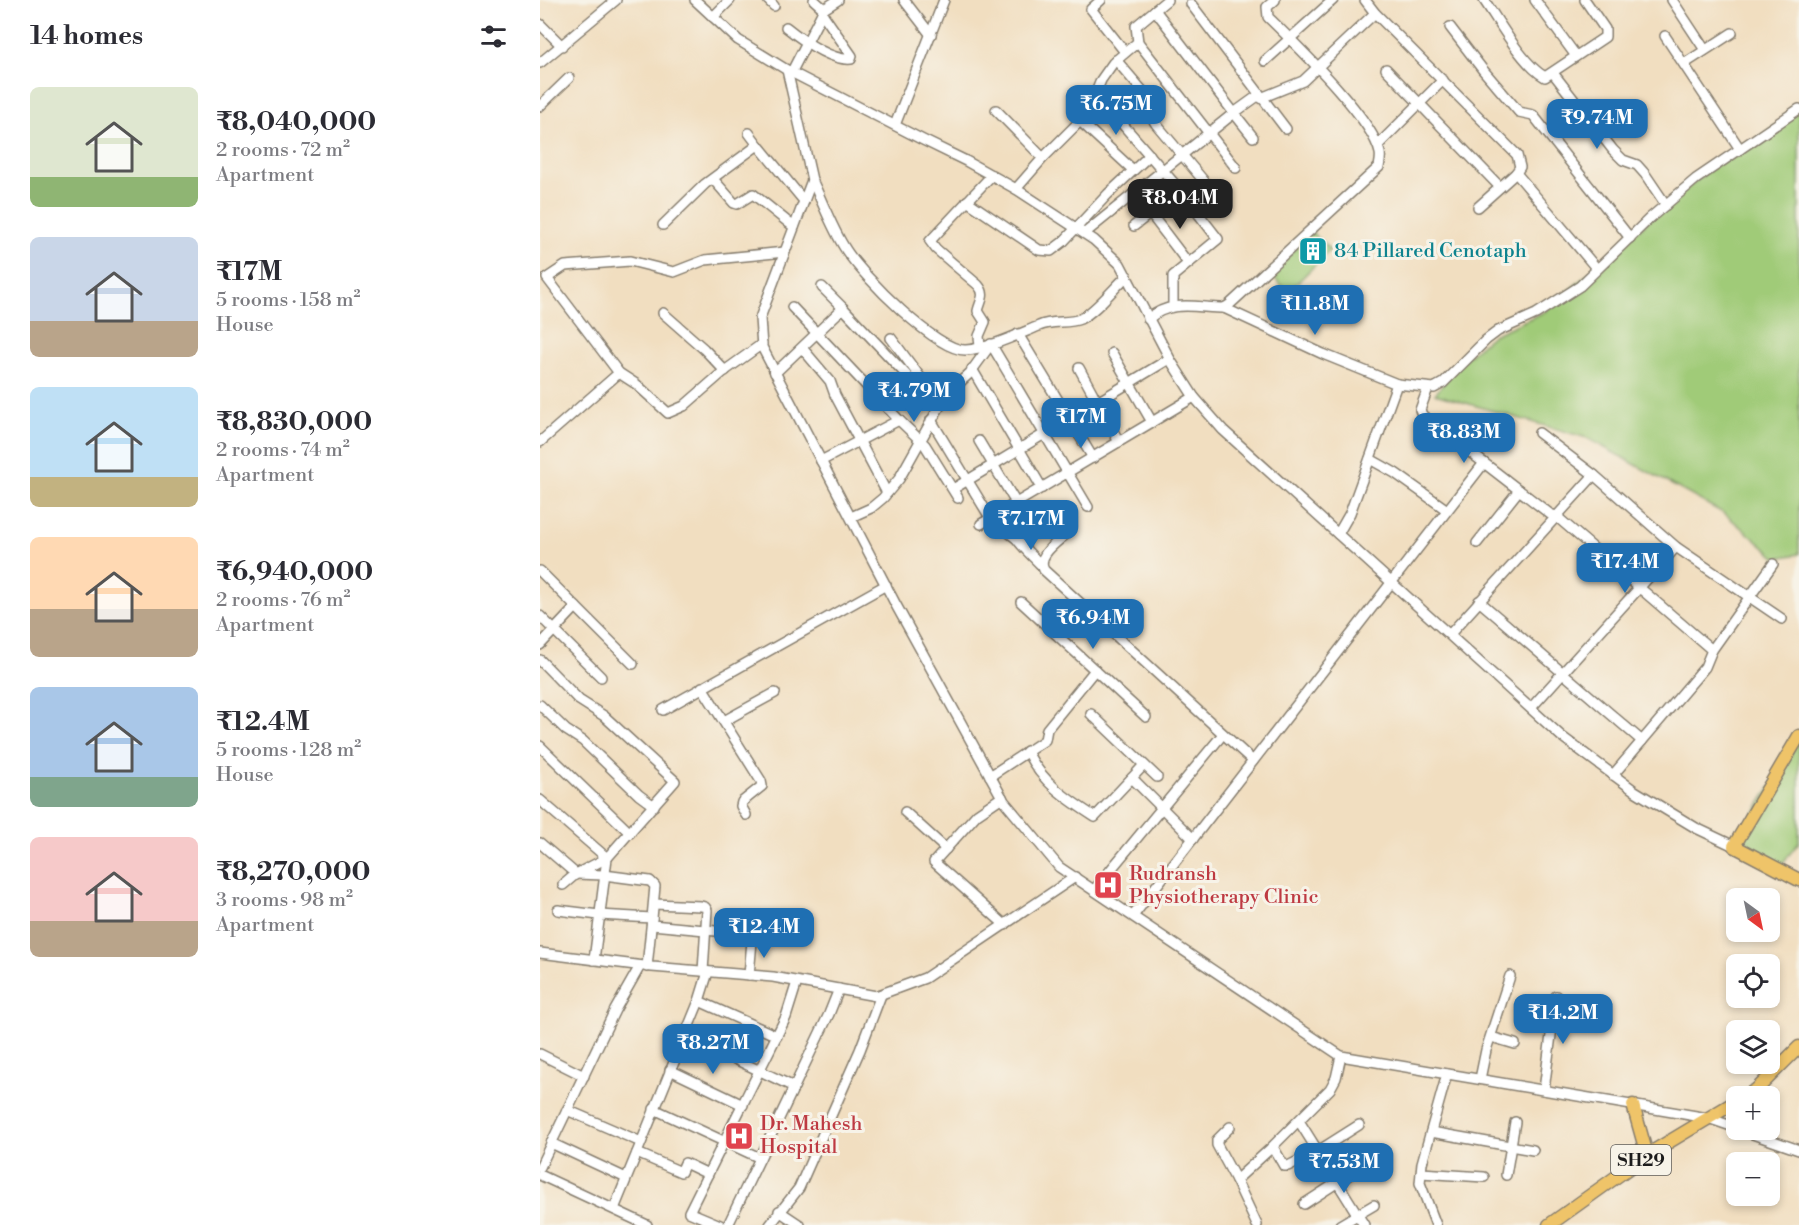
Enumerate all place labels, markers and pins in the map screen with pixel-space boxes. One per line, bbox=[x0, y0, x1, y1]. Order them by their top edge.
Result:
pin: ₹6.75M bbox=[1067, 85, 1165, 136]
pin: ₹9.74M bbox=[1548, 99, 1646, 150]
pin: ₹8.04M bbox=[1131, 179, 1229, 230]
building icon: 84 Pillared Cenotaph bbox=[1297, 235, 1329, 267]
place label: 84 Pillared Cenotaph bbox=[1334, 239, 1527, 264]
pin: ₹11.8M bbox=[1266, 285, 1364, 336]
pin: ₹4.79M bbox=[865, 372, 963, 423]
pin: ₹17M bbox=[1045, 398, 1117, 449]
pin: ₹8.83M bbox=[1415, 413, 1513, 464]
pin: ₹7.17M bbox=[982, 500, 1080, 551]
pin: ₹17.4M bbox=[1576, 543, 1674, 594]
pin: ₹6.94M bbox=[1044, 599, 1142, 650]
place label: Rudransh Physiotherapy Clinic bbox=[1129, 862, 1319, 910]
hospital icon: Rudransh Physiotherapy Clinic bbox=[1092, 869, 1124, 901]
pin: ₹12.4M bbox=[715, 908, 813, 959]
pin: ₹14.2M bbox=[1514, 994, 1612, 1045]
pin: ₹8.27M bbox=[664, 1024, 762, 1075]
place label: Dr. Mahesh Hospital bbox=[760, 1112, 863, 1160]
hospital icon: Dr. Mahesh Hospital bbox=[723, 1120, 755, 1152]
pin: ₹7.53M bbox=[1295, 1143, 1393, 1194]

